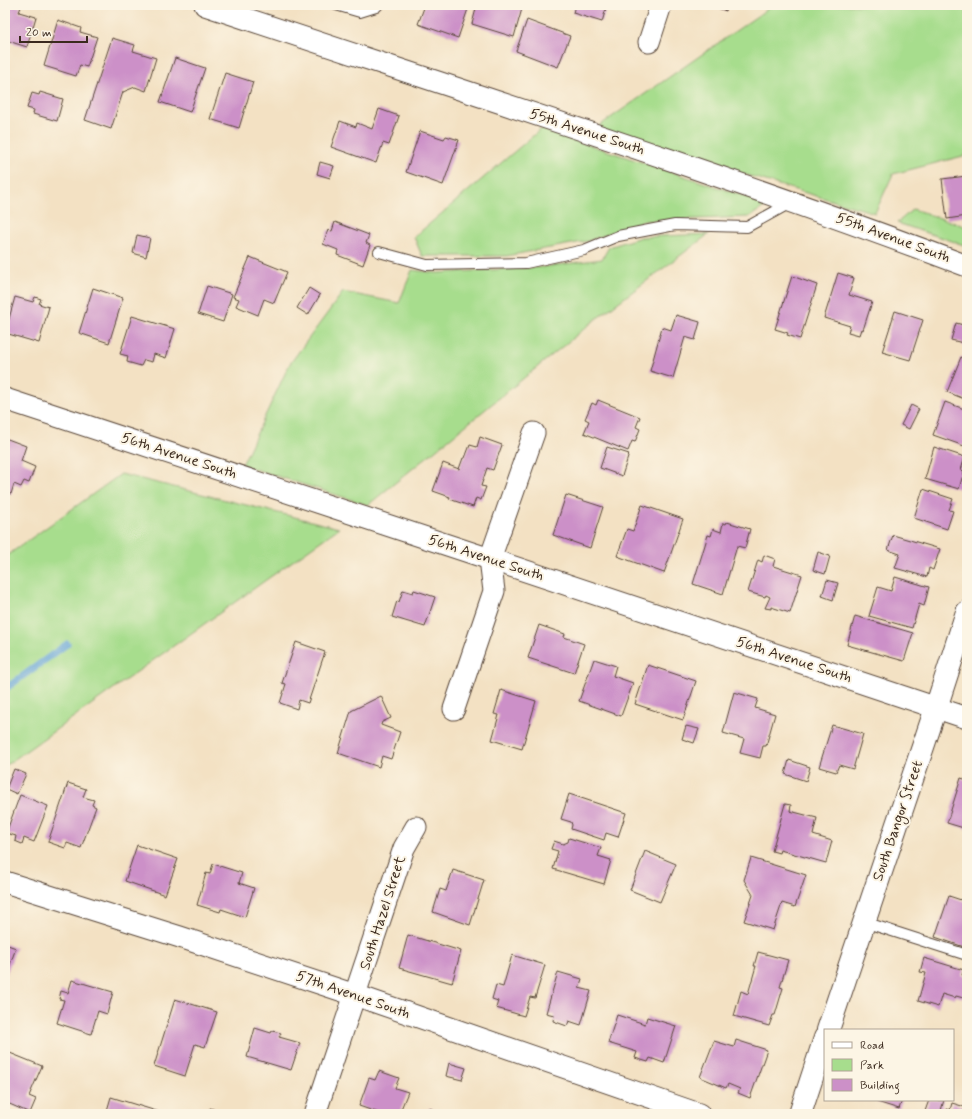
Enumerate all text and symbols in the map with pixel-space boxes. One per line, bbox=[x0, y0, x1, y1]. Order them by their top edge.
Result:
scale bar bbox=[20, 18, 87, 44]
text: 20 m bbox=[26, 25, 52, 41]
street label: 55th Avenue South bbox=[527, 104, 647, 160]
street label: 55th Avenue South bbox=[833, 208, 953, 268]
street label: 56th Avenue South bbox=[119, 428, 239, 484]
street label: 56th Avenue South bbox=[426, 530, 546, 586]
street label: 56th Avenue South bbox=[734, 632, 854, 688]
street label: South Bangor Street bbox=[868, 758, 929, 884]
street label: South Hazel Street bbox=[355, 853, 411, 973]
street label: 57th Avenue South bbox=[293, 966, 413, 1024]
legend bbox=[824, 1029, 954, 1101]
text: Road bbox=[860, 1038, 884, 1054]
text: Park bbox=[860, 1058, 884, 1074]
text: Building bbox=[860, 1078, 900, 1095]

